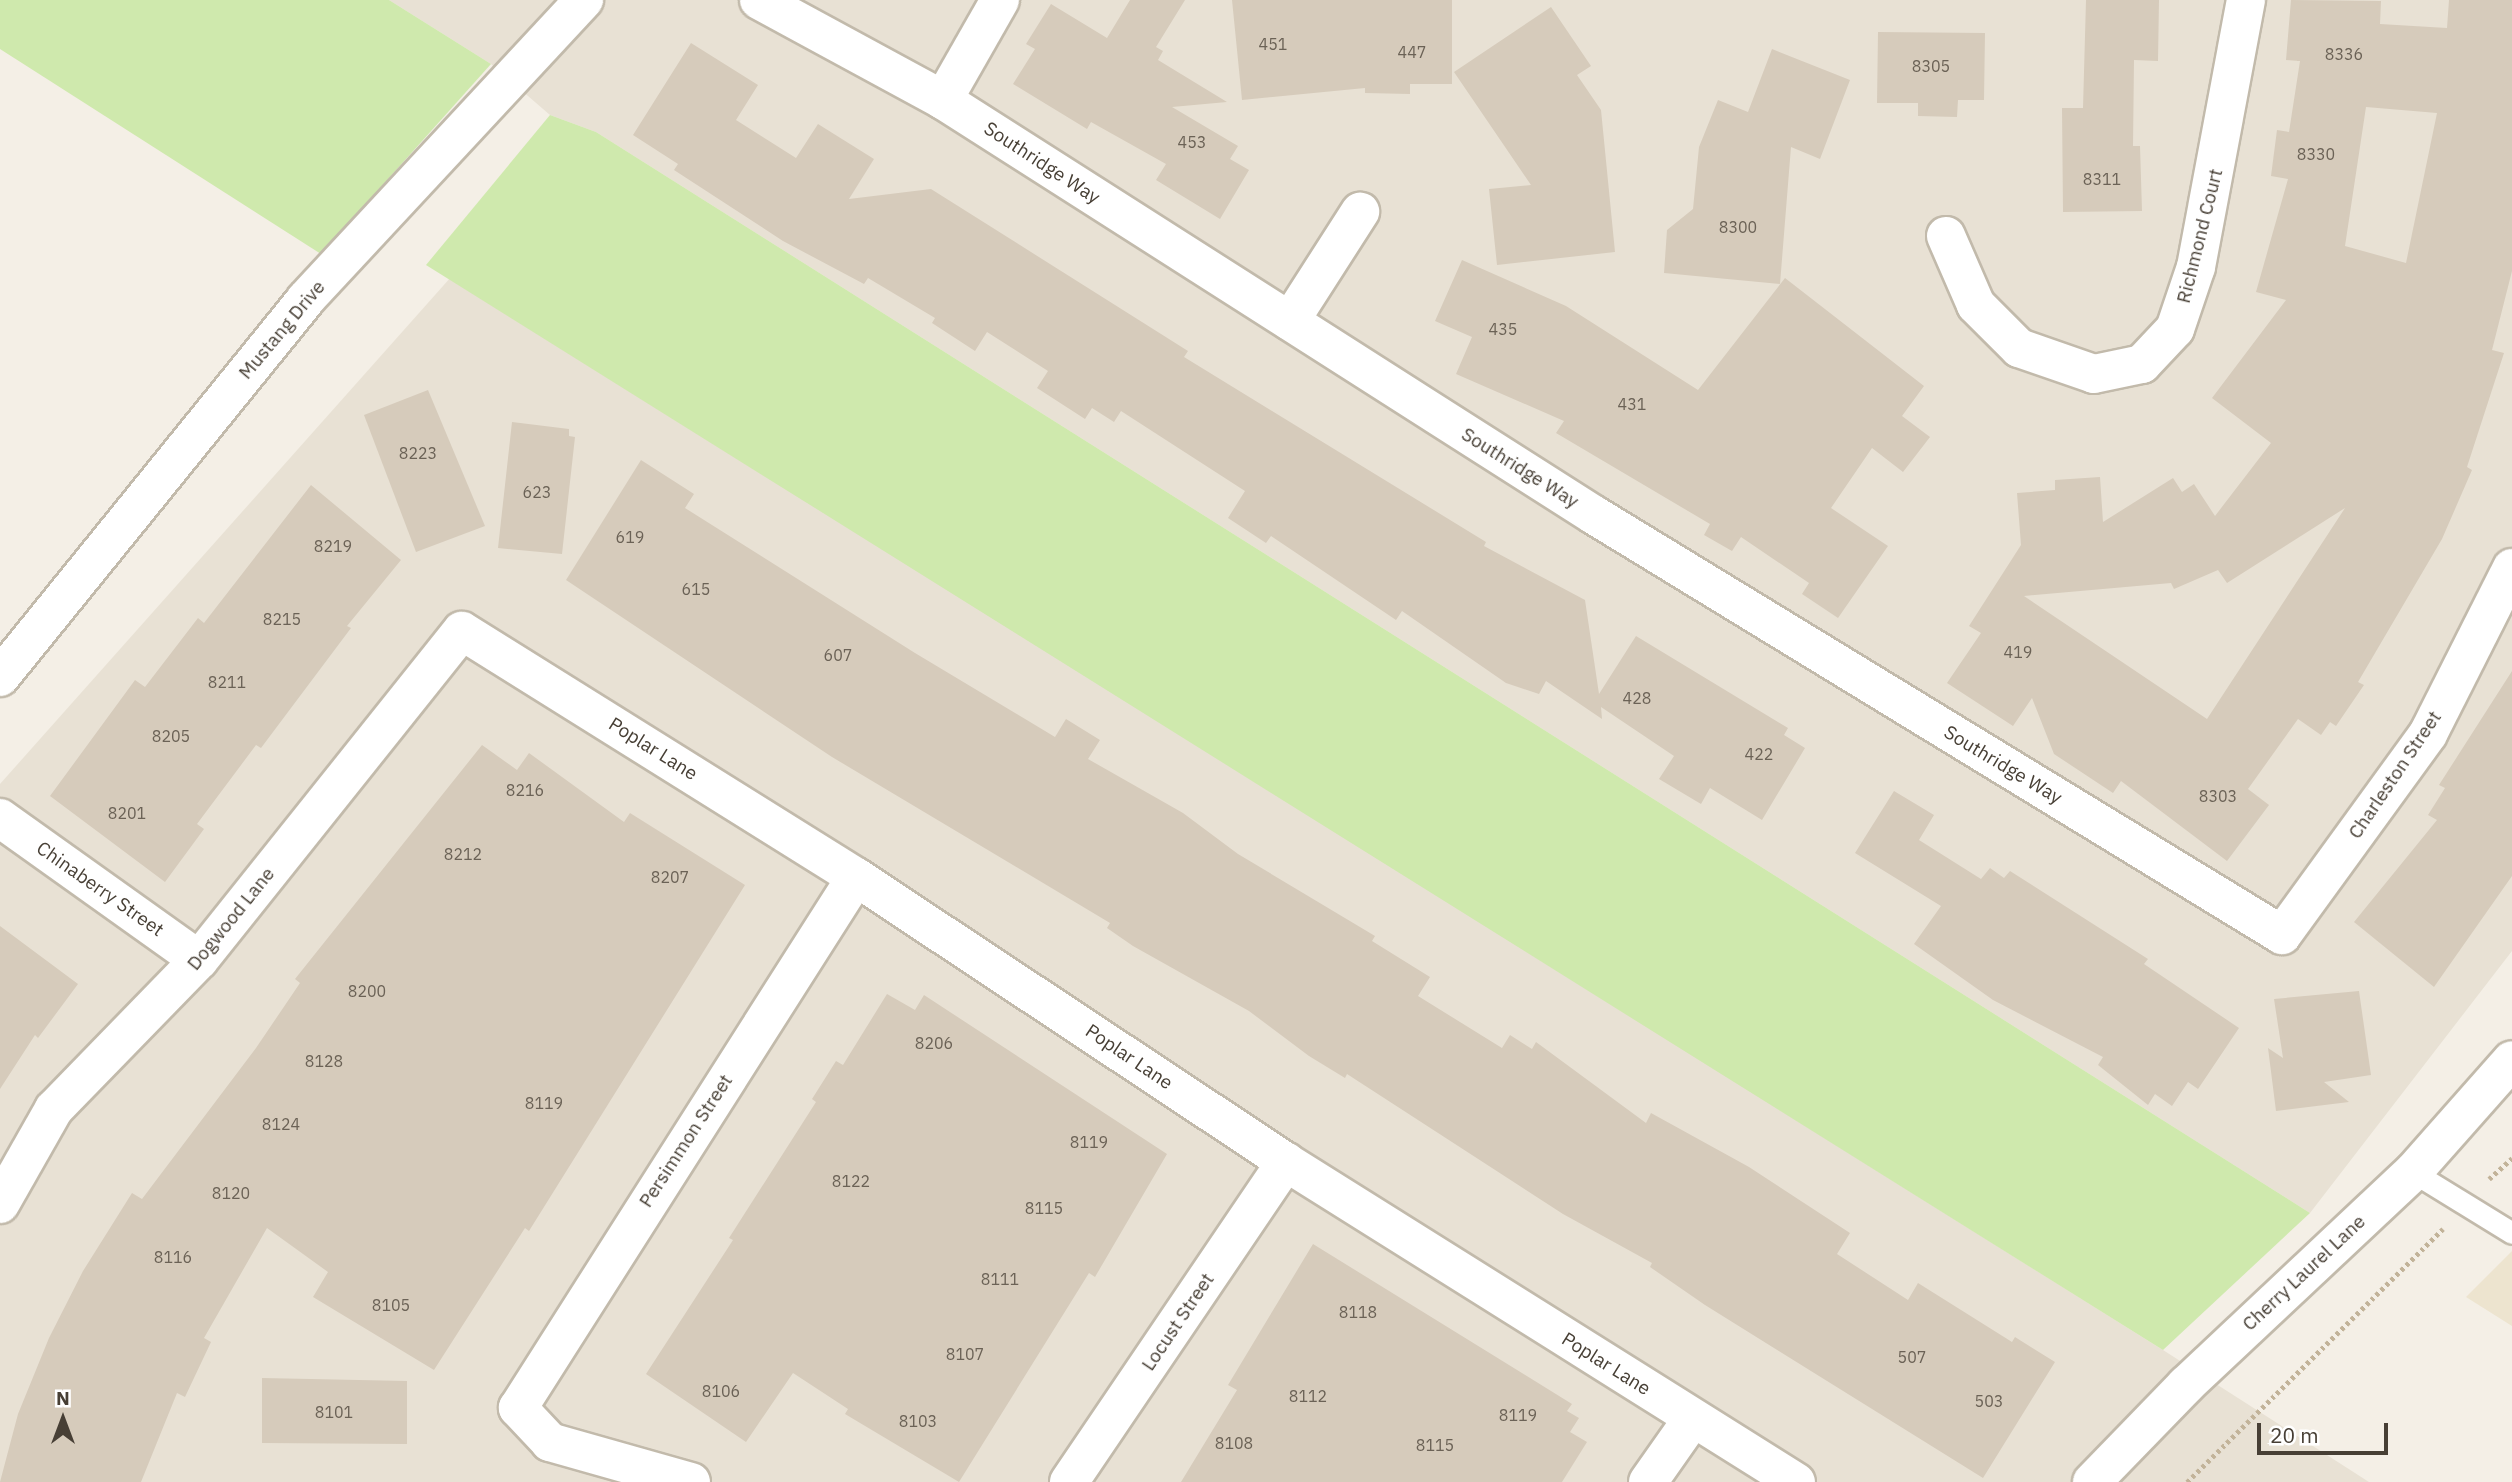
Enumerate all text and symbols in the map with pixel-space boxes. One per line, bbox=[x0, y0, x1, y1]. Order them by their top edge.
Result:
house number: 451 bbox=[1259, 34, 1287, 54]
house number: 447 bbox=[1398, 42, 1426, 62]
house number: 8336 bbox=[2325, 44, 2363, 64]
house number: 8305 bbox=[1912, 56, 1950, 76]
street label: Southridge Way bbox=[980, 117, 1104, 209]
house number: 453 bbox=[1178, 132, 1206, 152]
house number: 8330 bbox=[2297, 144, 2335, 164]
street label: Richmond Court bbox=[2172, 166, 2228, 306]
house number: 8311 bbox=[2083, 169, 2121, 189]
house number: 8300 bbox=[1719, 217, 1757, 237]
street label: Mustang Drive bbox=[234, 276, 330, 384]
house number: 435 bbox=[1489, 319, 1517, 339]
house number: 431 bbox=[1618, 394, 1646, 414]
street label: Southridge Way bbox=[1457, 423, 1583, 513]
house number: 8223 bbox=[399, 443, 437, 463]
house number: 623 bbox=[523, 482, 551, 502]
house number: 619 bbox=[616, 527, 644, 547]
house number: 8219 bbox=[314, 536, 352, 556]
house number: 615 bbox=[682, 579, 710, 599]
house number: 8215 bbox=[263, 609, 301, 629]
house number: 419 bbox=[2004, 642, 2032, 662]
house number: 607 bbox=[824, 645, 852, 665]
house number: 8211 bbox=[208, 672, 246, 692]
house number: 428 bbox=[1623, 688, 1651, 708]
street label: Charleston Street bbox=[2344, 707, 2446, 843]
street label: Poplar Lane bbox=[604, 713, 702, 785]
street label: Southridge Way bbox=[1940, 721, 2066, 809]
house number: 8205 bbox=[152, 726, 190, 746]
house number: 422 bbox=[1745, 744, 1773, 764]
house number: 8216 bbox=[506, 780, 544, 800]
house number: 8303 bbox=[2199, 786, 2237, 806]
house number: 8201 bbox=[108, 803, 146, 823]
street label: Chinaberry Street bbox=[32, 837, 168, 941]
house number: 8212 bbox=[444, 844, 482, 864]
street label: Dogwood Lane bbox=[183, 863, 279, 975]
house number: 8207 bbox=[651, 867, 689, 887]
house number: 8200 bbox=[348, 981, 386, 1001]
street label: Poplar Lane bbox=[1081, 1019, 1177, 1095]
house number: 8206 bbox=[915, 1033, 953, 1053]
house number: 8128 bbox=[305, 1051, 343, 1071]
street label: Persimmon Street bbox=[635, 1070, 737, 1212]
house number: 8119 bbox=[525, 1093, 563, 1113]
house number: 8124 bbox=[262, 1114, 300, 1134]
house number: 8119 bbox=[1070, 1132, 1108, 1152]
house number: 8122 bbox=[832, 1171, 870, 1191]
house number: 8120 bbox=[212, 1183, 250, 1203]
house number: 8115 bbox=[1025, 1198, 1063, 1218]
street label: Cherry Laurel Lane bbox=[2238, 1210, 2370, 1336]
house number: 8116 bbox=[154, 1247, 192, 1267]
house number: 8111 bbox=[981, 1269, 1019, 1289]
street label: Locust Street bbox=[1137, 1269, 1219, 1375]
house number: 8105 bbox=[372, 1295, 410, 1315]
house number: 8118 bbox=[1339, 1302, 1377, 1322]
street label: Poplar Lane bbox=[1557, 1328, 1655, 1400]
house number: 8107 bbox=[946, 1344, 984, 1364]
house number: 507 bbox=[1898, 1347, 1926, 1367]
house number: 8106 bbox=[702, 1381, 740, 1401]
north arrow bbox=[28, 1384, 98, 1454]
text: N bbox=[56, 1386, 70, 1410]
house number: 8112 bbox=[1289, 1386, 1327, 1406]
house number: 503 bbox=[1975, 1391, 2003, 1411]
house number: 8101 bbox=[315, 1402, 353, 1422]
house number: 8119 bbox=[1499, 1405, 1537, 1425]
scale bar bbox=[2260, 1408, 2391, 1452]
house number: 8103 bbox=[899, 1411, 937, 1431]
text: 20 m bbox=[2270, 1421, 2319, 1449]
house number: 8108 bbox=[1215, 1433, 1253, 1453]
house number: 8115 bbox=[1416, 1435, 1454, 1455]

